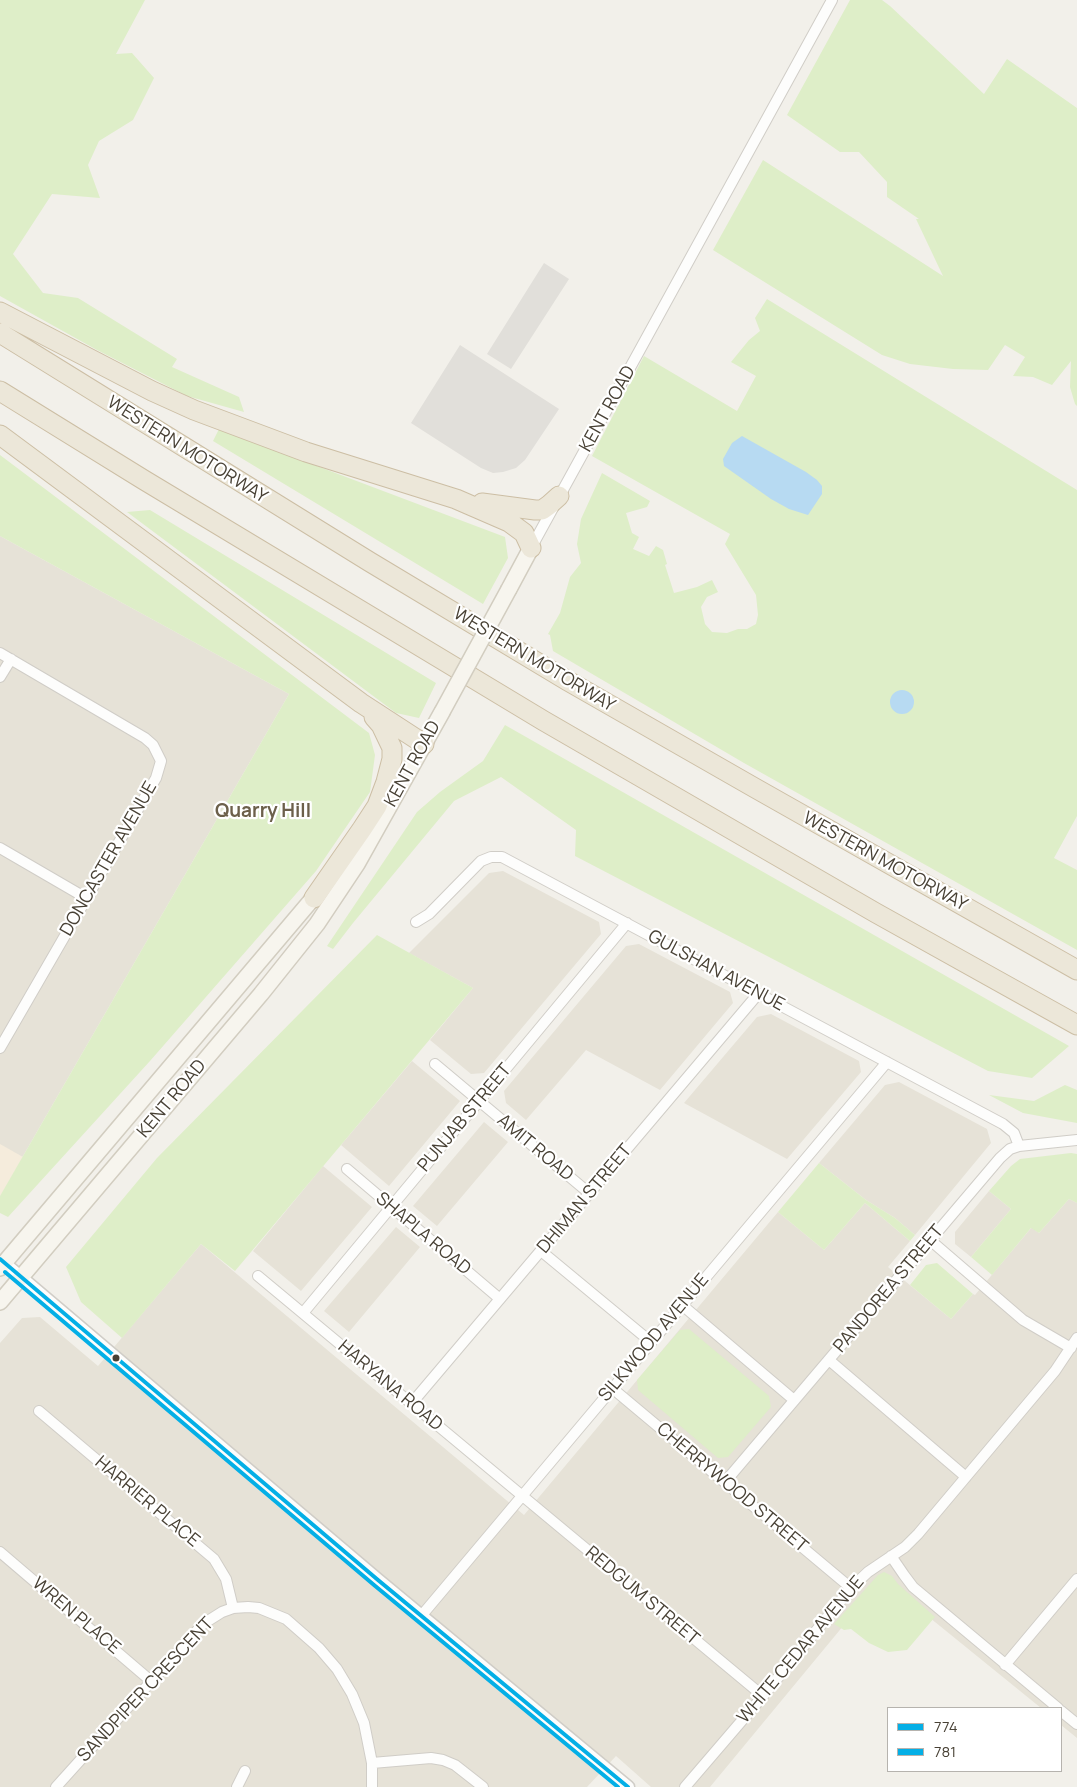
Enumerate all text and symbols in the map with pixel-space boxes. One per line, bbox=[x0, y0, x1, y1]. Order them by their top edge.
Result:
street label: KENT ROAD bbox=[576, 362, 640, 456]
street label: WESTERN MOTORWAY bbox=[103, 392, 271, 508]
street label: WESTERN MOTORWAY bbox=[449, 603, 619, 717]
street label: KENT ROAD bbox=[381, 717, 445, 811]
street label: DONCASTER AVENUE bbox=[56, 778, 162, 940]
district label: Quarry Hill bbox=[215, 801, 311, 823]
street label: WESTERN MOTORWAY bbox=[799, 808, 971, 916]
street label: GULSHAN AVENUE bbox=[644, 926, 788, 1016]
street label: KENT ROAD bbox=[133, 1056, 211, 1142]
street label: PUNJAB STREET bbox=[414, 1060, 516, 1176]
street label: AMIT ROAD bbox=[493, 1110, 577, 1186]
street label: DHIMAN STREET bbox=[533, 1140, 637, 1258]
street label: SHAPLA ROAD bbox=[371, 1188, 475, 1280]
street label: PANDOREA STREET bbox=[829, 1221, 949, 1357]
street label: SILKWOOD AVENUE bbox=[594, 1270, 714, 1406]
street label: HARYANA ROAD bbox=[333, 1336, 447, 1436]
unlabelled marker bbox=[111, 1353, 121, 1363]
street label: CHERRYWOOD STREET bbox=[652, 1418, 812, 1558]
street label: HARRIER PLACE bbox=[90, 1452, 204, 1552]
street label: REDGUM STREET bbox=[581, 1542, 703, 1650]
street label: WHITE CEDAR AVENUE bbox=[733, 1572, 869, 1728]
street label: WREN PLACE bbox=[27, 1573, 125, 1659]
street label: SANDPIPER CRESCENT bbox=[74, 1613, 218, 1767]
legend bbox=[887, 1707, 1062, 1772]
text: 774 bbox=[934, 1716, 958, 1737]
text: 781 bbox=[934, 1741, 956, 1762]

